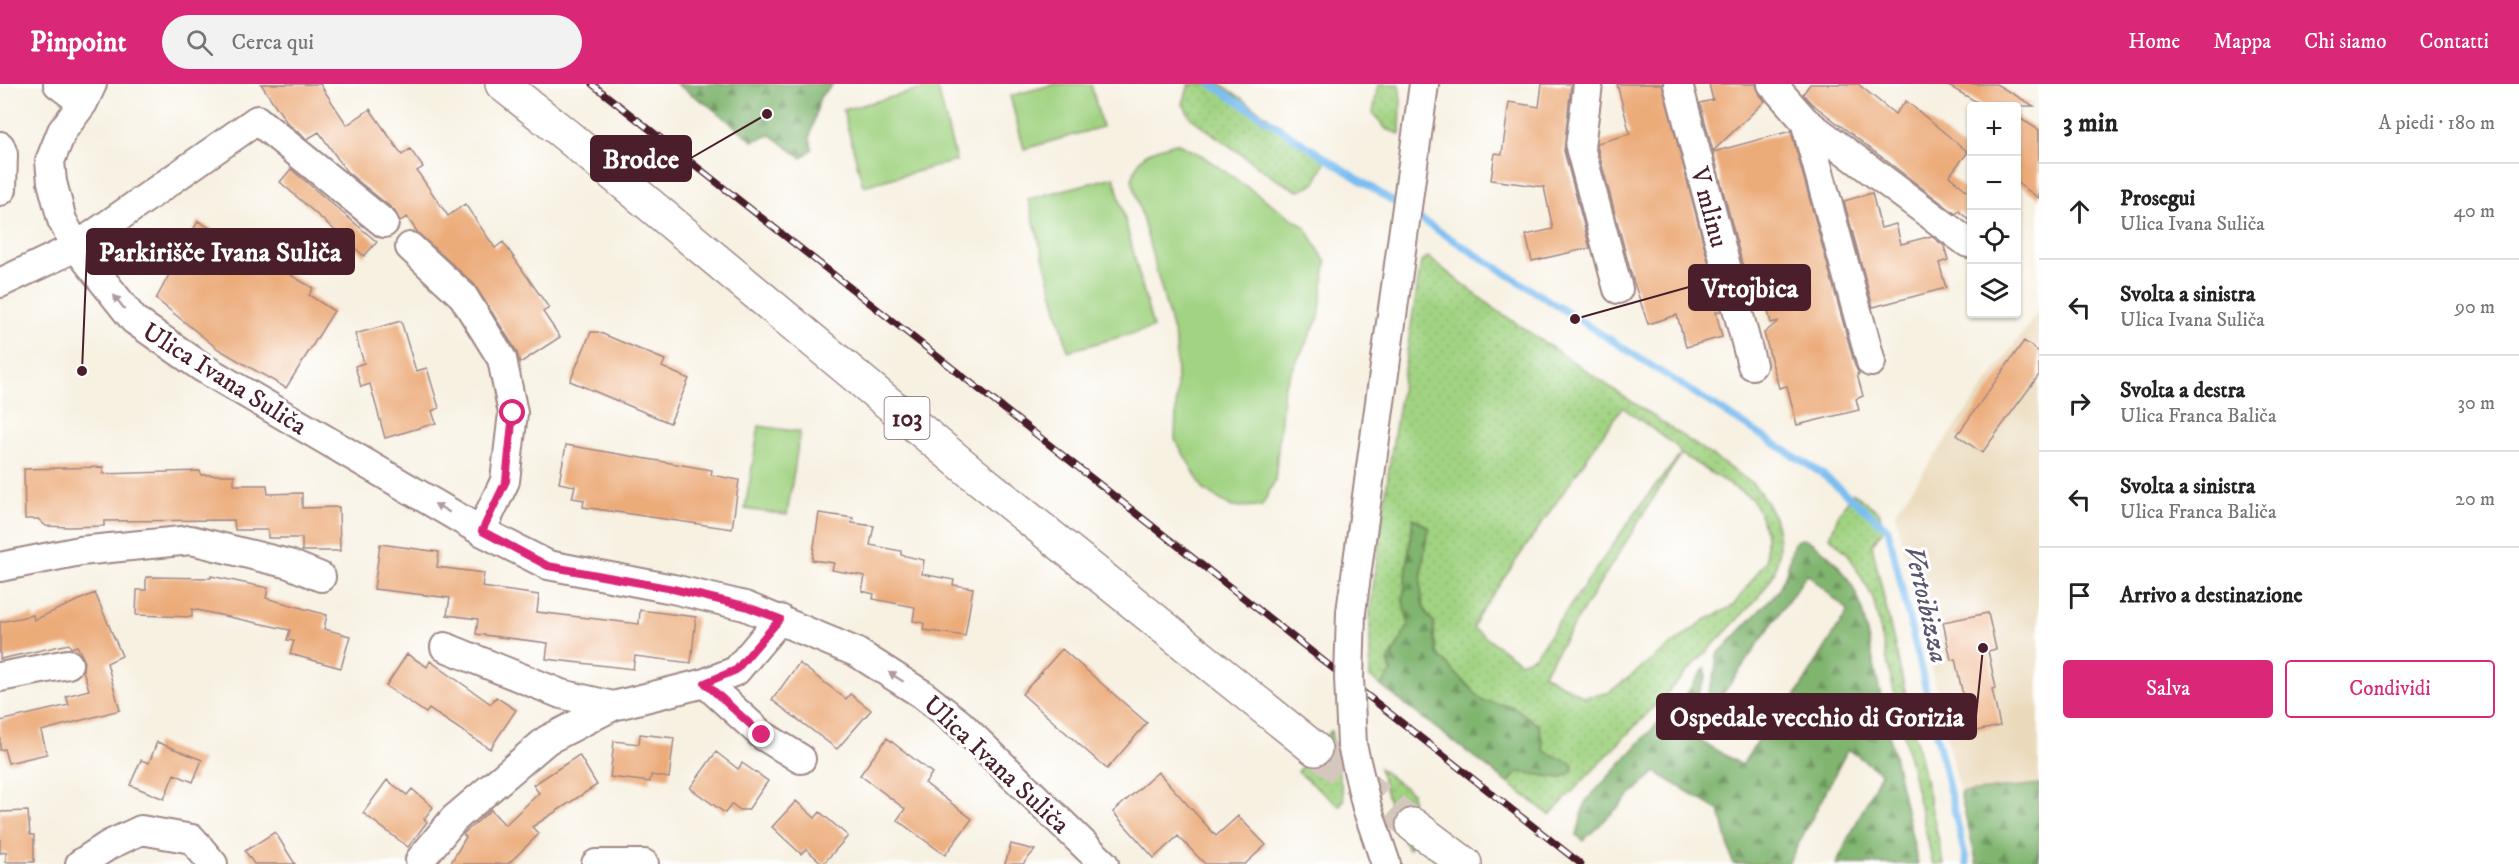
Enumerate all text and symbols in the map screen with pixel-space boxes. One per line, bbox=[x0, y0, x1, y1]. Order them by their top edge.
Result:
search box bbox=[162, 15, 582, 69]
text: Pinpoint bbox=[30, 25, 126, 60]
icon: search bbox=[183, 26, 216, 59]
text: Cerca qui bbox=[231, 29, 314, 56]
text: Home bbox=[2128, 29, 2180, 55]
text: Mappa bbox=[2213, 29, 2271, 55]
text: Chi siamo bbox=[2304, 29, 2386, 55]
text: Contatti bbox=[2419, 29, 2489, 55]
map controls bbox=[1967, 102, 2021, 318]
button: + bbox=[1967, 102, 2021, 156]
text: 3 min bbox=[2063, 107, 2118, 140]
text: A piedi · 180 m bbox=[2379, 111, 2495, 136]
callout: Brodce bbox=[591, 136, 691, 181]
text: Brodce bbox=[603, 143, 679, 177]
button: − bbox=[1967, 156, 2021, 210]
street label: V mlinu bbox=[1682, 162, 1735, 251]
text: Prosegui bbox=[2120, 185, 2195, 212]
icon: ahead bbox=[2063, 195, 2096, 228]
text: 40 m bbox=[2453, 199, 2495, 224]
button: locate bbox=[1967, 210, 2021, 264]
text: Ulica Ivana Suliča bbox=[2120, 212, 2265, 237]
callout: Parkirišče Ivana Suliča bbox=[87, 229, 354, 274]
text: Parkirišče Ivana Suliča bbox=[99, 236, 342, 270]
button: layers bbox=[1967, 264, 2021, 318]
callout: Vrtojbica bbox=[1689, 265, 1810, 310]
text: Vrtojbica bbox=[1701, 272, 1799, 306]
text: Svolta a sinistra bbox=[2120, 281, 2255, 308]
icon: left bbox=[2063, 291, 2096, 324]
one-way arrow bbox=[114, 295, 126, 310]
text: 90 m bbox=[2455, 295, 2495, 320]
text: Ulica Ivana Suliča bbox=[2120, 308, 2265, 333]
street label: Ulica Ivana Suliča bbox=[136, 315, 313, 443]
text: Svolta a destra bbox=[2120, 377, 2245, 404]
icon: right bbox=[2063, 387, 2096, 420]
text: 30 m bbox=[2457, 391, 2495, 416]
road number: 103 bbox=[884, 397, 930, 439]
route start bbox=[499, 399, 525, 425]
text: Ulica Franca Baliča bbox=[2120, 404, 2276, 429]
text: Svolta a sinistra bbox=[2120, 473, 2255, 500]
icon: left bbox=[2063, 483, 2096, 516]
text: 20 m bbox=[2455, 487, 2495, 512]
text: Ulica Franca Baliča bbox=[2120, 500, 2276, 525]
one-way arrow bbox=[433, 503, 450, 513]
water label: Vertoibizza bbox=[1896, 542, 1956, 666]
icon: arrive bbox=[2063, 579, 2096, 612]
text: Arrivo a destinazione bbox=[2120, 582, 2303, 609]
button: Salva bbox=[2063, 660, 2273, 718]
button: Condividi bbox=[2285, 660, 2495, 718]
one-way arrow bbox=[888, 672, 904, 683]
street label: Ulica Ivana Suliča bbox=[916, 689, 1076, 841]
callout: Ospedale vecchio di Gorizia bbox=[1657, 694, 1976, 739]
text: Ospedale vecchio di Gorizia bbox=[1670, 701, 1965, 735]
route end bbox=[748, 721, 774, 747]

